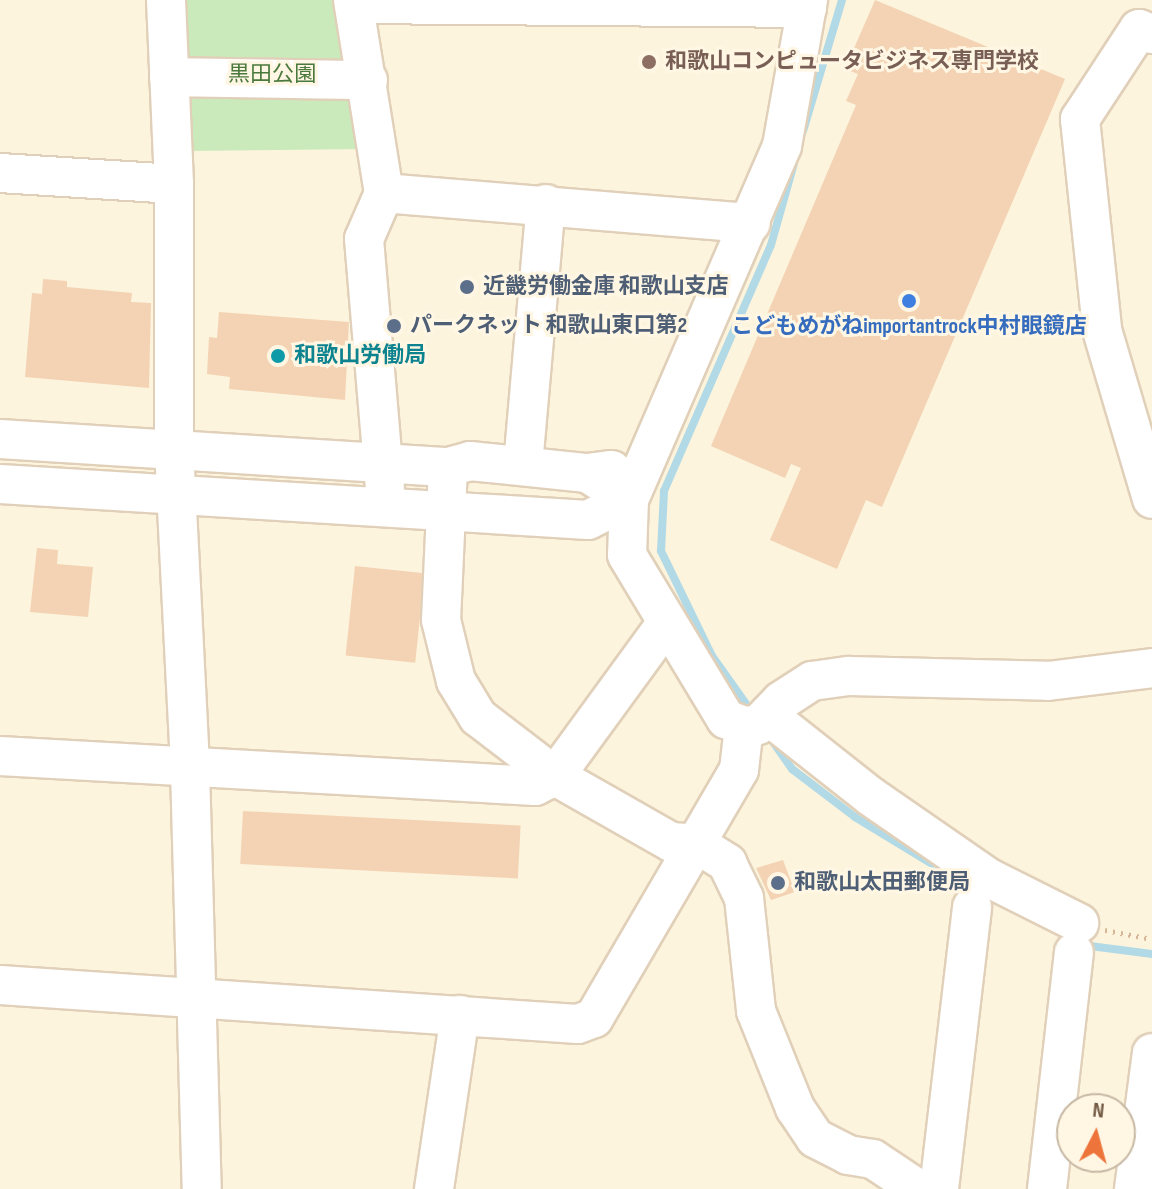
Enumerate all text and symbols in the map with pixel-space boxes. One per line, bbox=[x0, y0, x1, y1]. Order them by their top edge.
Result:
place label: 和歌山コンピュータビジネス専門学校 bbox=[665, 49, 1039, 75]
marker: 和歌山コンピュータビジネス専門学校 bbox=[640, 53, 658, 71]
park label: 黒田公園 bbox=[228, 62, 316, 88]
place label: 近畿労働金庫 和歌山支店 bbox=[483, 274, 728, 300]
marker: 近畿労働金庫 和歌山支店 bbox=[458, 278, 476, 296]
marker: こどもめがねimportantrock中村眼鏡店 bbox=[900, 292, 918, 310]
place label: パークネット 和歌山東口第2 bbox=[410, 313, 687, 339]
place label: こどもめがねimportantrock中村眼鏡店 bbox=[731, 314, 1087, 340]
marker: パークネット 和歌山東口第2 bbox=[385, 317, 403, 335]
place label: 和歌山労働局 bbox=[294, 343, 426, 369]
marker: 和歌山労働局 bbox=[269, 347, 287, 365]
place label: 和歌山太田郵便局 bbox=[794, 870, 970, 896]
marker: 和歌山太田郵便局 bbox=[769, 874, 787, 892]
north arrow bbox=[1056, 1093, 1136, 1173]
text: N bbox=[1091, 1097, 1106, 1125]

